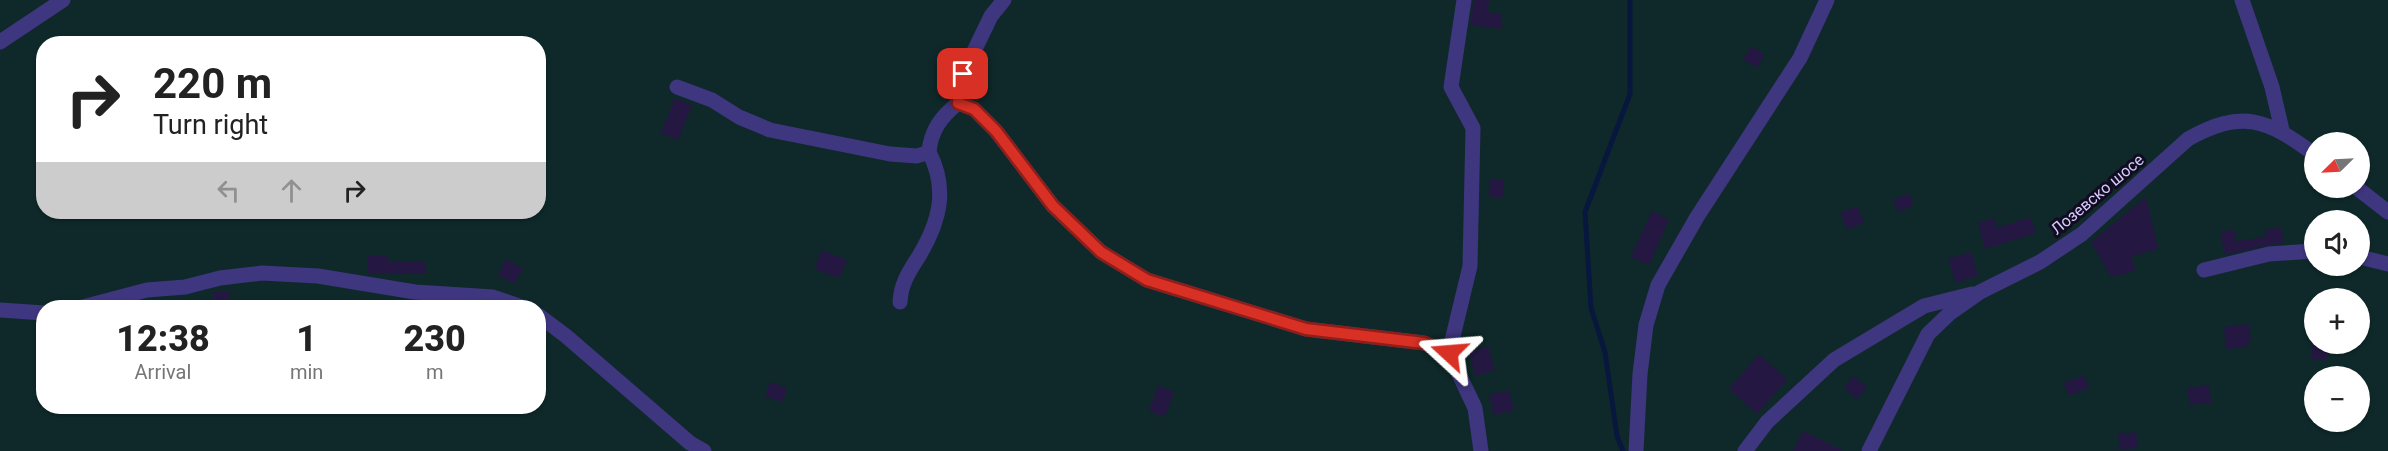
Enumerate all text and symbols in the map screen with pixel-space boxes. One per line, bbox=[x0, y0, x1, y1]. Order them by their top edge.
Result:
pin bbox=[937, 48, 988, 99]
icon: arrive bbox=[946, 57, 979, 90]
text: 220 m bbox=[153, 59, 272, 108]
icon: right bbox=[54, 60, 132, 138]
text: Turn right bbox=[153, 109, 268, 141]
north arrow bbox=[2304, 132, 2370, 198]
map controls bbox=[2304, 132, 2370, 432]
street label: Лозевско шосе bbox=[2047, 150, 2148, 239]
icon: left bbox=[212, 174, 245, 207]
icon: ahead bbox=[275, 174, 308, 207]
icon: right bbox=[338, 174, 371, 207]
button: sound bbox=[2304, 210, 2370, 276]
button: + bbox=[2304, 288, 2370, 354]
text: 12:38 bbox=[116, 318, 210, 360]
text: 1 bbox=[296, 318, 317, 360]
text: 230 bbox=[404, 318, 466, 360]
position arrow bbox=[1417, 321, 1481, 385]
text: Arrival bbox=[135, 360, 191, 384]
text: min bbox=[290, 360, 323, 384]
text: m bbox=[426, 360, 443, 384]
button: − bbox=[2304, 366, 2370, 432]

